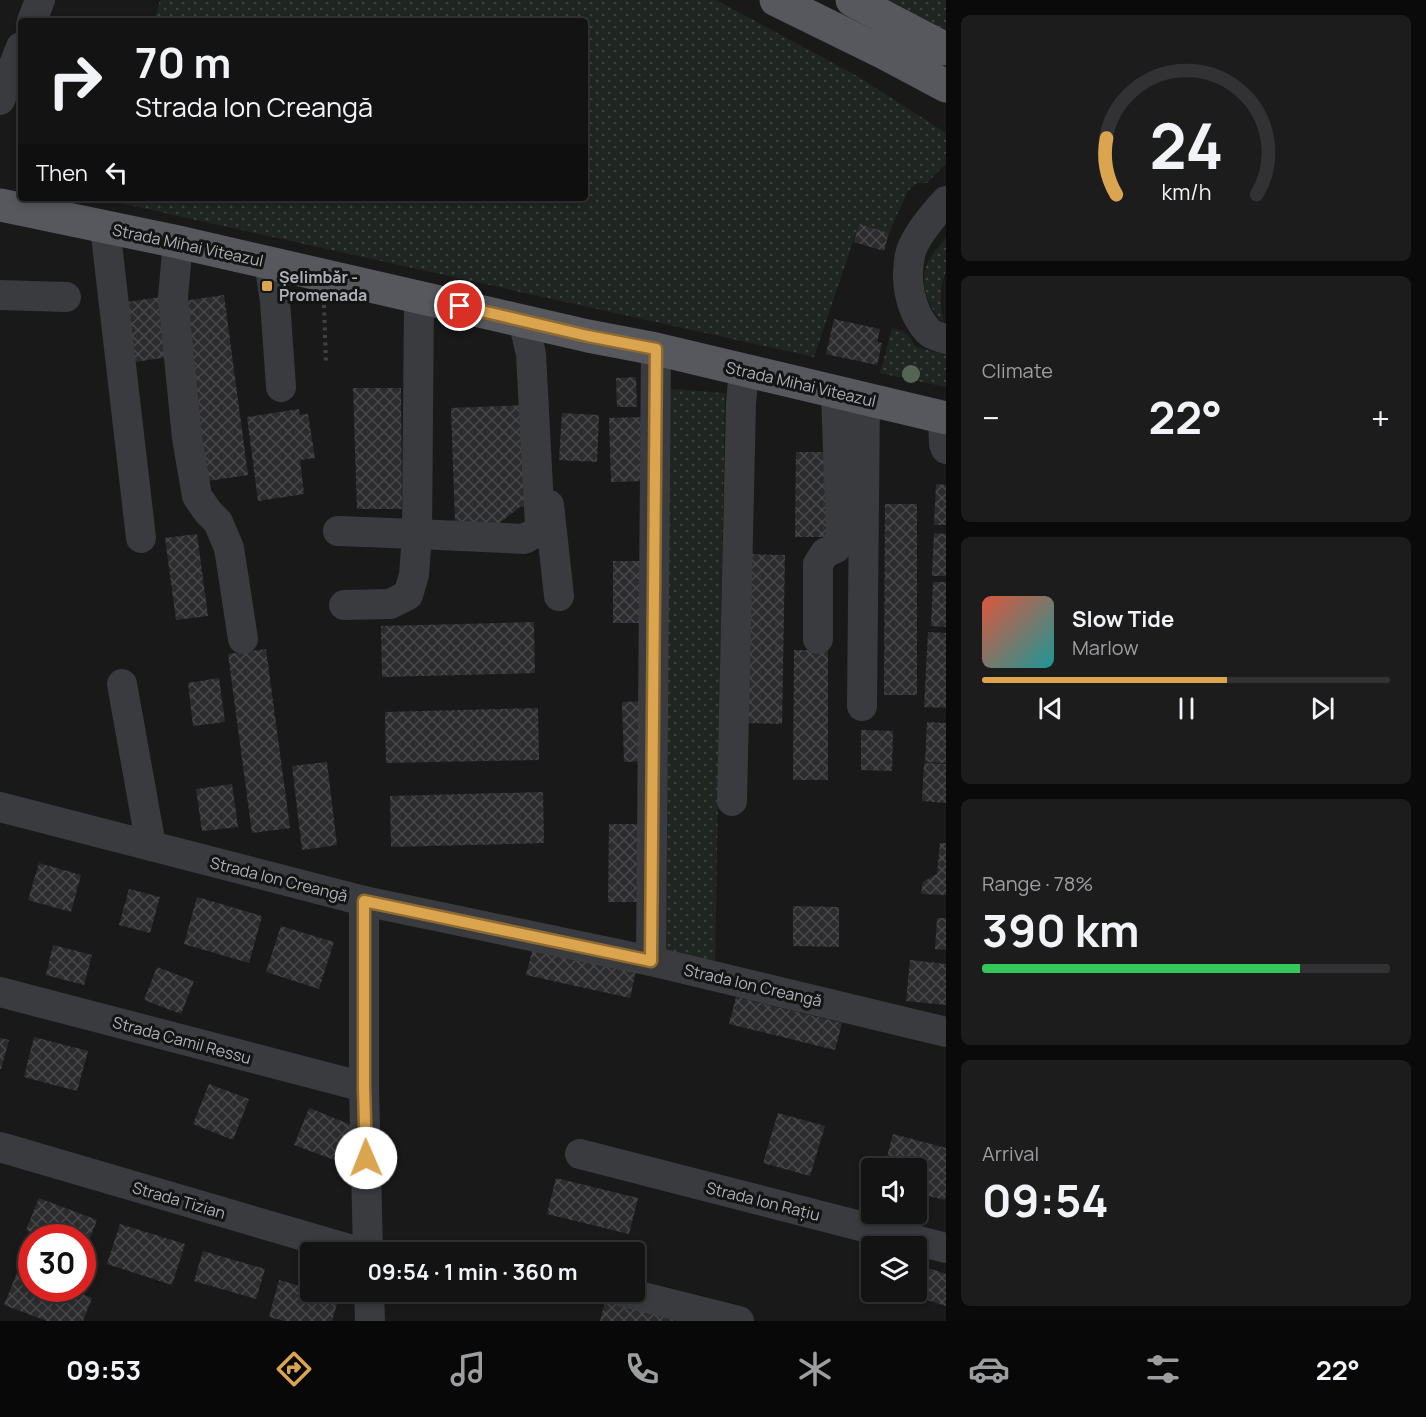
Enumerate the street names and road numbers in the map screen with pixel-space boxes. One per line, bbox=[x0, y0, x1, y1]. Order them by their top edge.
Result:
street label: Strada Mihai Viteazul bbox=[111, 218, 265, 272]
street label: Strada Mihai Viteazul bbox=[724, 356, 878, 412]
street label: Strada Ion Creangă bbox=[208, 851, 350, 907]
street label: Strada Ion Creangă bbox=[682, 958, 824, 1012]
street label: Strada Camil Ressu bbox=[110, 1011, 254, 1069]
street label: Strada Tizian bbox=[130, 1176, 228, 1224]
street label: Strada Ion Rațiu bbox=[704, 1176, 822, 1226]

